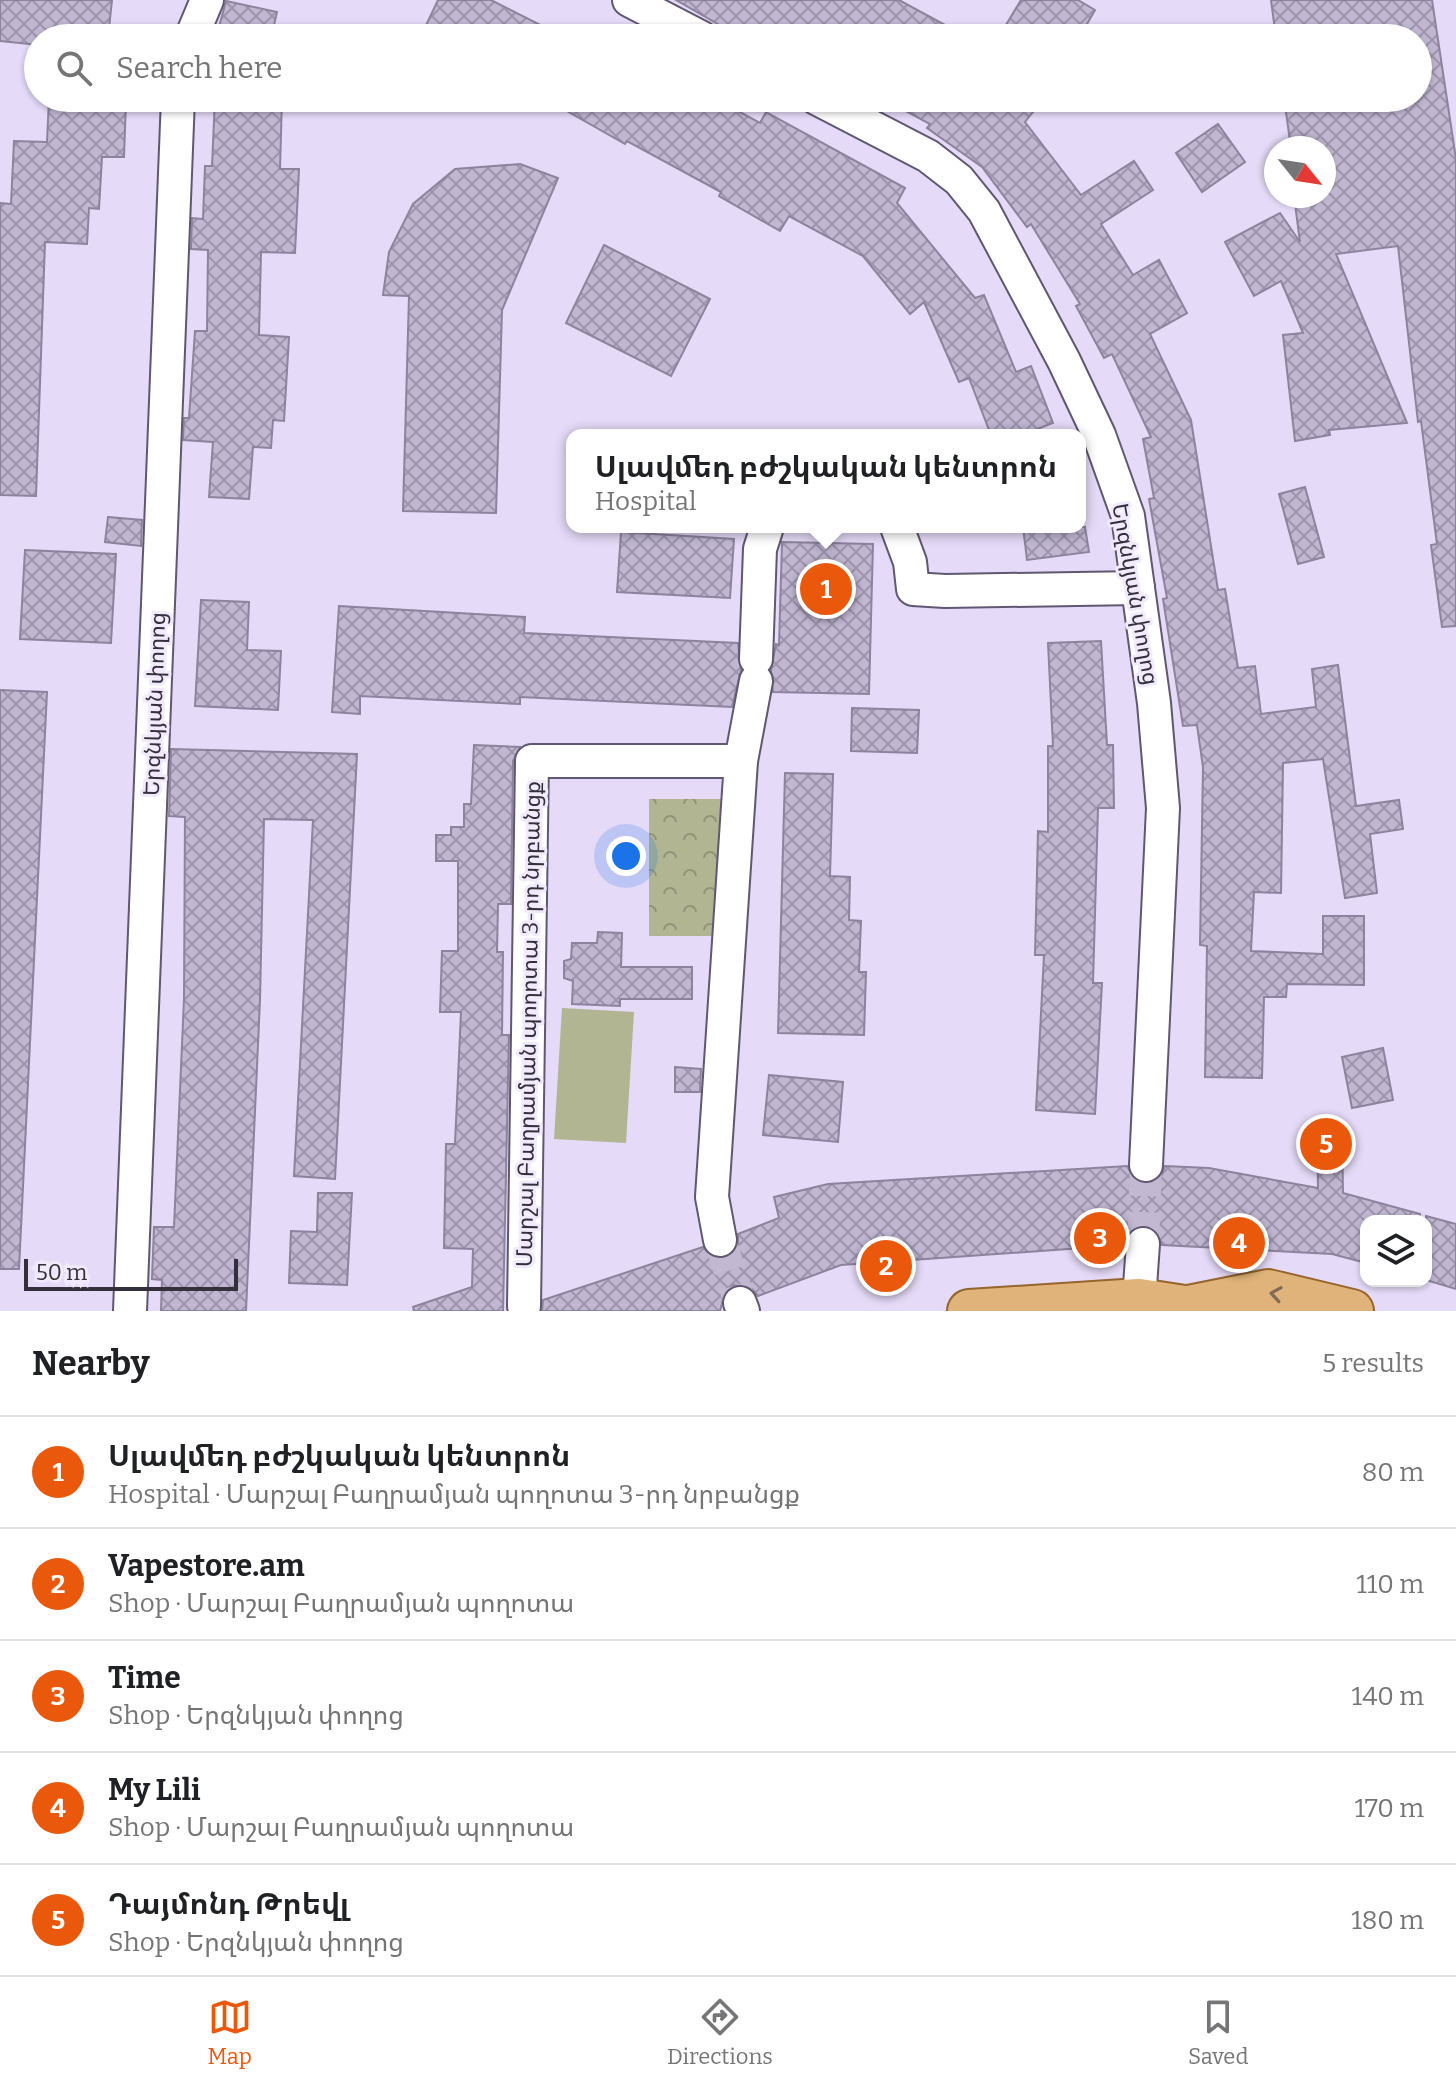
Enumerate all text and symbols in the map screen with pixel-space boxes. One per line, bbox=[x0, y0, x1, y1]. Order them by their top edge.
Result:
search box bbox=[24, 24, 1432, 112]
icon: search bbox=[52, 46, 96, 90]
text: Search here bbox=[116, 50, 283, 86]
north arrow bbox=[1264, 136, 1336, 208]
popup bbox=[566, 429, 1086, 533]
text: Սլավմեդ բժշկական կենտրոն bbox=[595, 449, 1057, 485]
text: Hospital bbox=[595, 486, 697, 517]
street label: Երզնկյան փողոց bbox=[1106, 501, 1165, 687]
pin: 1 bbox=[800, 559, 852, 619]
street label: Երզնկյան փողոց bbox=[138, 612, 171, 797]
street label: Մարշալ Բաղրամյան պողոտա 3-րդ նրբանցք bbox=[511, 781, 546, 1267]
your location bbox=[606, 836, 646, 876]
pin: 5 bbox=[1300, 1114, 1352, 1174]
pin: 3 bbox=[1074, 1208, 1126, 1268]
pin: 4 bbox=[1213, 1213, 1265, 1273]
map controls bbox=[1360, 1215, 1432, 1287]
button: layers bbox=[1360, 1215, 1432, 1287]
pin: 2 bbox=[860, 1236, 912, 1296]
scale bar bbox=[24, 1255, 238, 1291]
text: 50 m bbox=[36, 1259, 87, 1286]
one-way arrow bbox=[1269, 1286, 1283, 1303]
text: Nearby bbox=[32, 1343, 150, 1384]
text: 5 results bbox=[1322, 1348, 1424, 1379]
text: Սլավմեդ բժշկական կենտրոն bbox=[108, 1438, 570, 1474]
text: 1 bbox=[52, 1457, 64, 1488]
text: 80 m bbox=[1362, 1457, 1424, 1488]
text: Hospital · Մարշալ Բաղրամյան պողոտա 3-րդ նրբանցք bbox=[108, 1479, 800, 1510]
text: Vapestore.am bbox=[108, 1548, 305, 1584]
text: 2 bbox=[51, 1569, 65, 1600]
text: 110 m bbox=[1356, 1569, 1424, 1600]
text: Shop · Մարշալ Բաղրամյան պողոտա bbox=[108, 1588, 574, 1619]
text: Time bbox=[108, 1660, 181, 1696]
text: 3 bbox=[51, 1681, 65, 1712]
text: 140 m bbox=[1352, 1681, 1424, 1712]
text: Shop · Երզնկյան փողոց bbox=[108, 1700, 404, 1731]
text: My Lili bbox=[108, 1772, 201, 1808]
text: 4 bbox=[50, 1793, 66, 1824]
text: 170 m bbox=[1354, 1793, 1424, 1824]
text: Shop · Մարշալ Բաղրամյան պողոտա bbox=[108, 1812, 574, 1843]
text: Դայմոնդ Թրեվլ bbox=[108, 1886, 349, 1922]
text: 5 bbox=[51, 1905, 65, 1936]
text: 180 m bbox=[1351, 1905, 1424, 1936]
text: Shop · Երզնկյան փողոց bbox=[108, 1927, 404, 1958]
tab: Map bbox=[208, 1995, 252, 2070]
tab: Directions bbox=[667, 1995, 773, 2070]
tab: Saved bbox=[1188, 1995, 1248, 2070]

